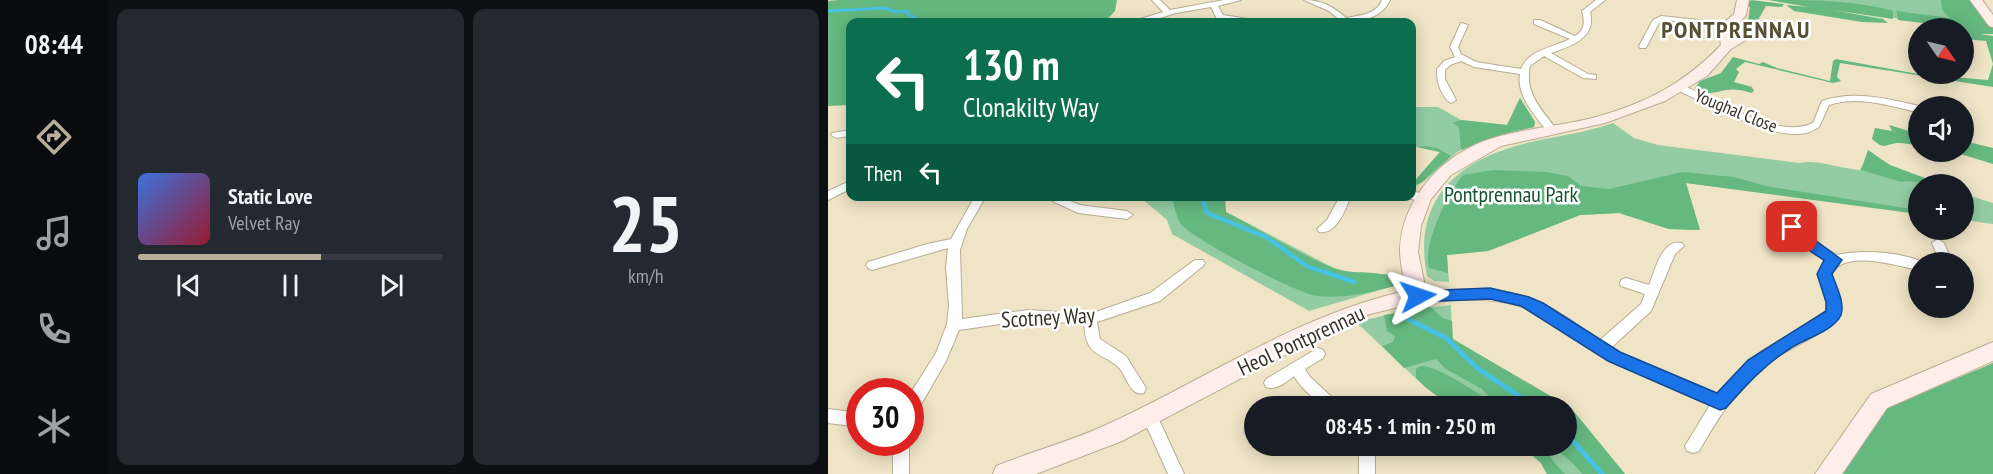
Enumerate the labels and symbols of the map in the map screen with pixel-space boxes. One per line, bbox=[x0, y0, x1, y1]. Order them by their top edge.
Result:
district label: PONTPRENNAU bbox=[1661, 14, 1811, 45]
north arrow bbox=[1908, 18, 1974, 84]
street label: Youghal Close bbox=[1691, 84, 1781, 138]
park label: Pontprennau Park bbox=[1444, 180, 1579, 208]
pin bbox=[1766, 201, 1817, 252]
position arrow bbox=[1386, 264, 1450, 328]
street label: Heol Pontprennau bbox=[1233, 298, 1369, 382]
street label: Scotney Way bbox=[1000, 301, 1096, 333]
speed limit sign: 30 bbox=[846, 378, 924, 456]

